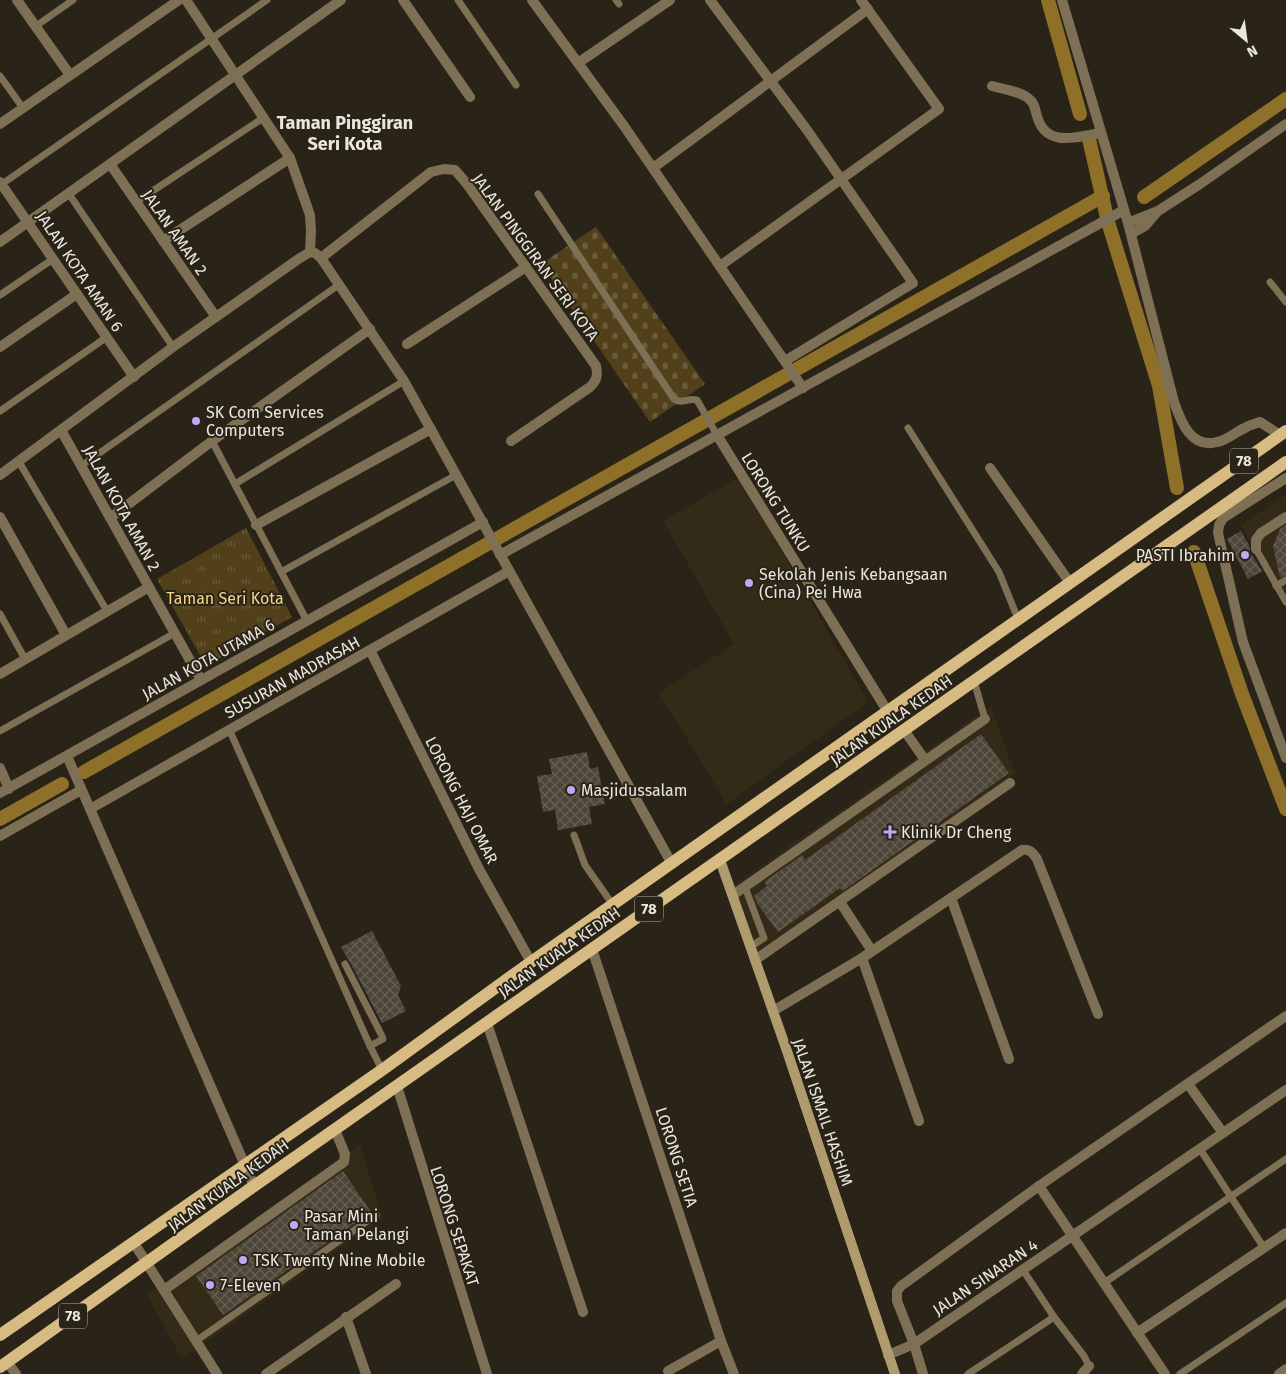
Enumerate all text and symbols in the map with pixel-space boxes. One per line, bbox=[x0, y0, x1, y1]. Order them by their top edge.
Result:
north arrow bbox=[1221, 15, 1271, 65]
text: N bbox=[1244, 41, 1260, 61]
district label: Taman Pinggiran Seri Kota bbox=[277, 112, 413, 155]
street label: JALAN PINGGIRAN SERI KOTA bbox=[468, 170, 603, 345]
street label: JALAN AMAN 2 bbox=[138, 186, 211, 279]
street label: JALAN KOTA AMAN 6 bbox=[32, 207, 127, 335]
place label: SK Com Services Computers bbox=[206, 403, 324, 440]
marker: SK Com Services Computers bbox=[190, 415, 202, 427]
street label: JALAN KOTA AMAN 2 bbox=[79, 442, 164, 574]
road number: 78 bbox=[1230, 448, 1258, 474]
street label: LORONG TUNKU bbox=[737, 449, 814, 556]
place label: PASTI Ibrahim bbox=[1136, 546, 1235, 565]
marker: PASTI Ibrahim bbox=[1239, 549, 1251, 561]
place label: Sekolah Jenis Kebangsaan (Cina) Pei Hwa bbox=[759, 565, 948, 602]
marker: Sekolah Jenis Kebangsaan (Cina) Pei Hwa bbox=[743, 577, 755, 589]
park label: Taman Seri Kota bbox=[166, 589, 284, 608]
street label: JALAN KOTA UTAMA 6 bbox=[139, 615, 278, 704]
street label: SUSURAN MADRASAH bbox=[221, 632, 363, 723]
street label: JALAN KUALA KEDAH bbox=[827, 671, 956, 770]
street label: LORONG HAJI OMAR bbox=[421, 733, 502, 867]
place label: Masjidussalam bbox=[581, 781, 688, 800]
marker: Masjidussalam bbox=[565, 784, 577, 796]
place label: Klinik Dr Cheng bbox=[901, 823, 1012, 842]
marker: Klinik Dr Cheng bbox=[883, 825, 897, 839]
road number: 78 bbox=[635, 896, 663, 922]
street label: JALAN KUALA KEDAH bbox=[495, 903, 624, 1002]
street label: JALAN ISMAIL HASHIM bbox=[788, 1036, 857, 1189]
street label: LORONG SETIA bbox=[651, 1105, 702, 1210]
street label: JALAN KUALA KEDAH bbox=[164, 1135, 292, 1236]
street label: LORONG SEPAKAT bbox=[426, 1164, 483, 1289]
place label: Pasar Mini Taman Pelangi bbox=[304, 1207, 409, 1244]
marker: Pasar Mini Taman Pelangi bbox=[288, 1219, 300, 1231]
street label: JALAN SINARAN 4 bbox=[929, 1235, 1042, 1320]
place label: TSK Twenty Nine Mobile bbox=[253, 1251, 425, 1270]
marker: TSK Twenty Nine Mobile bbox=[237, 1254, 249, 1266]
place label: 7-Eleven bbox=[220, 1276, 281, 1295]
marker: 7-Eleven bbox=[204, 1279, 216, 1291]
road number: 78 bbox=[59, 1304, 87, 1328]

